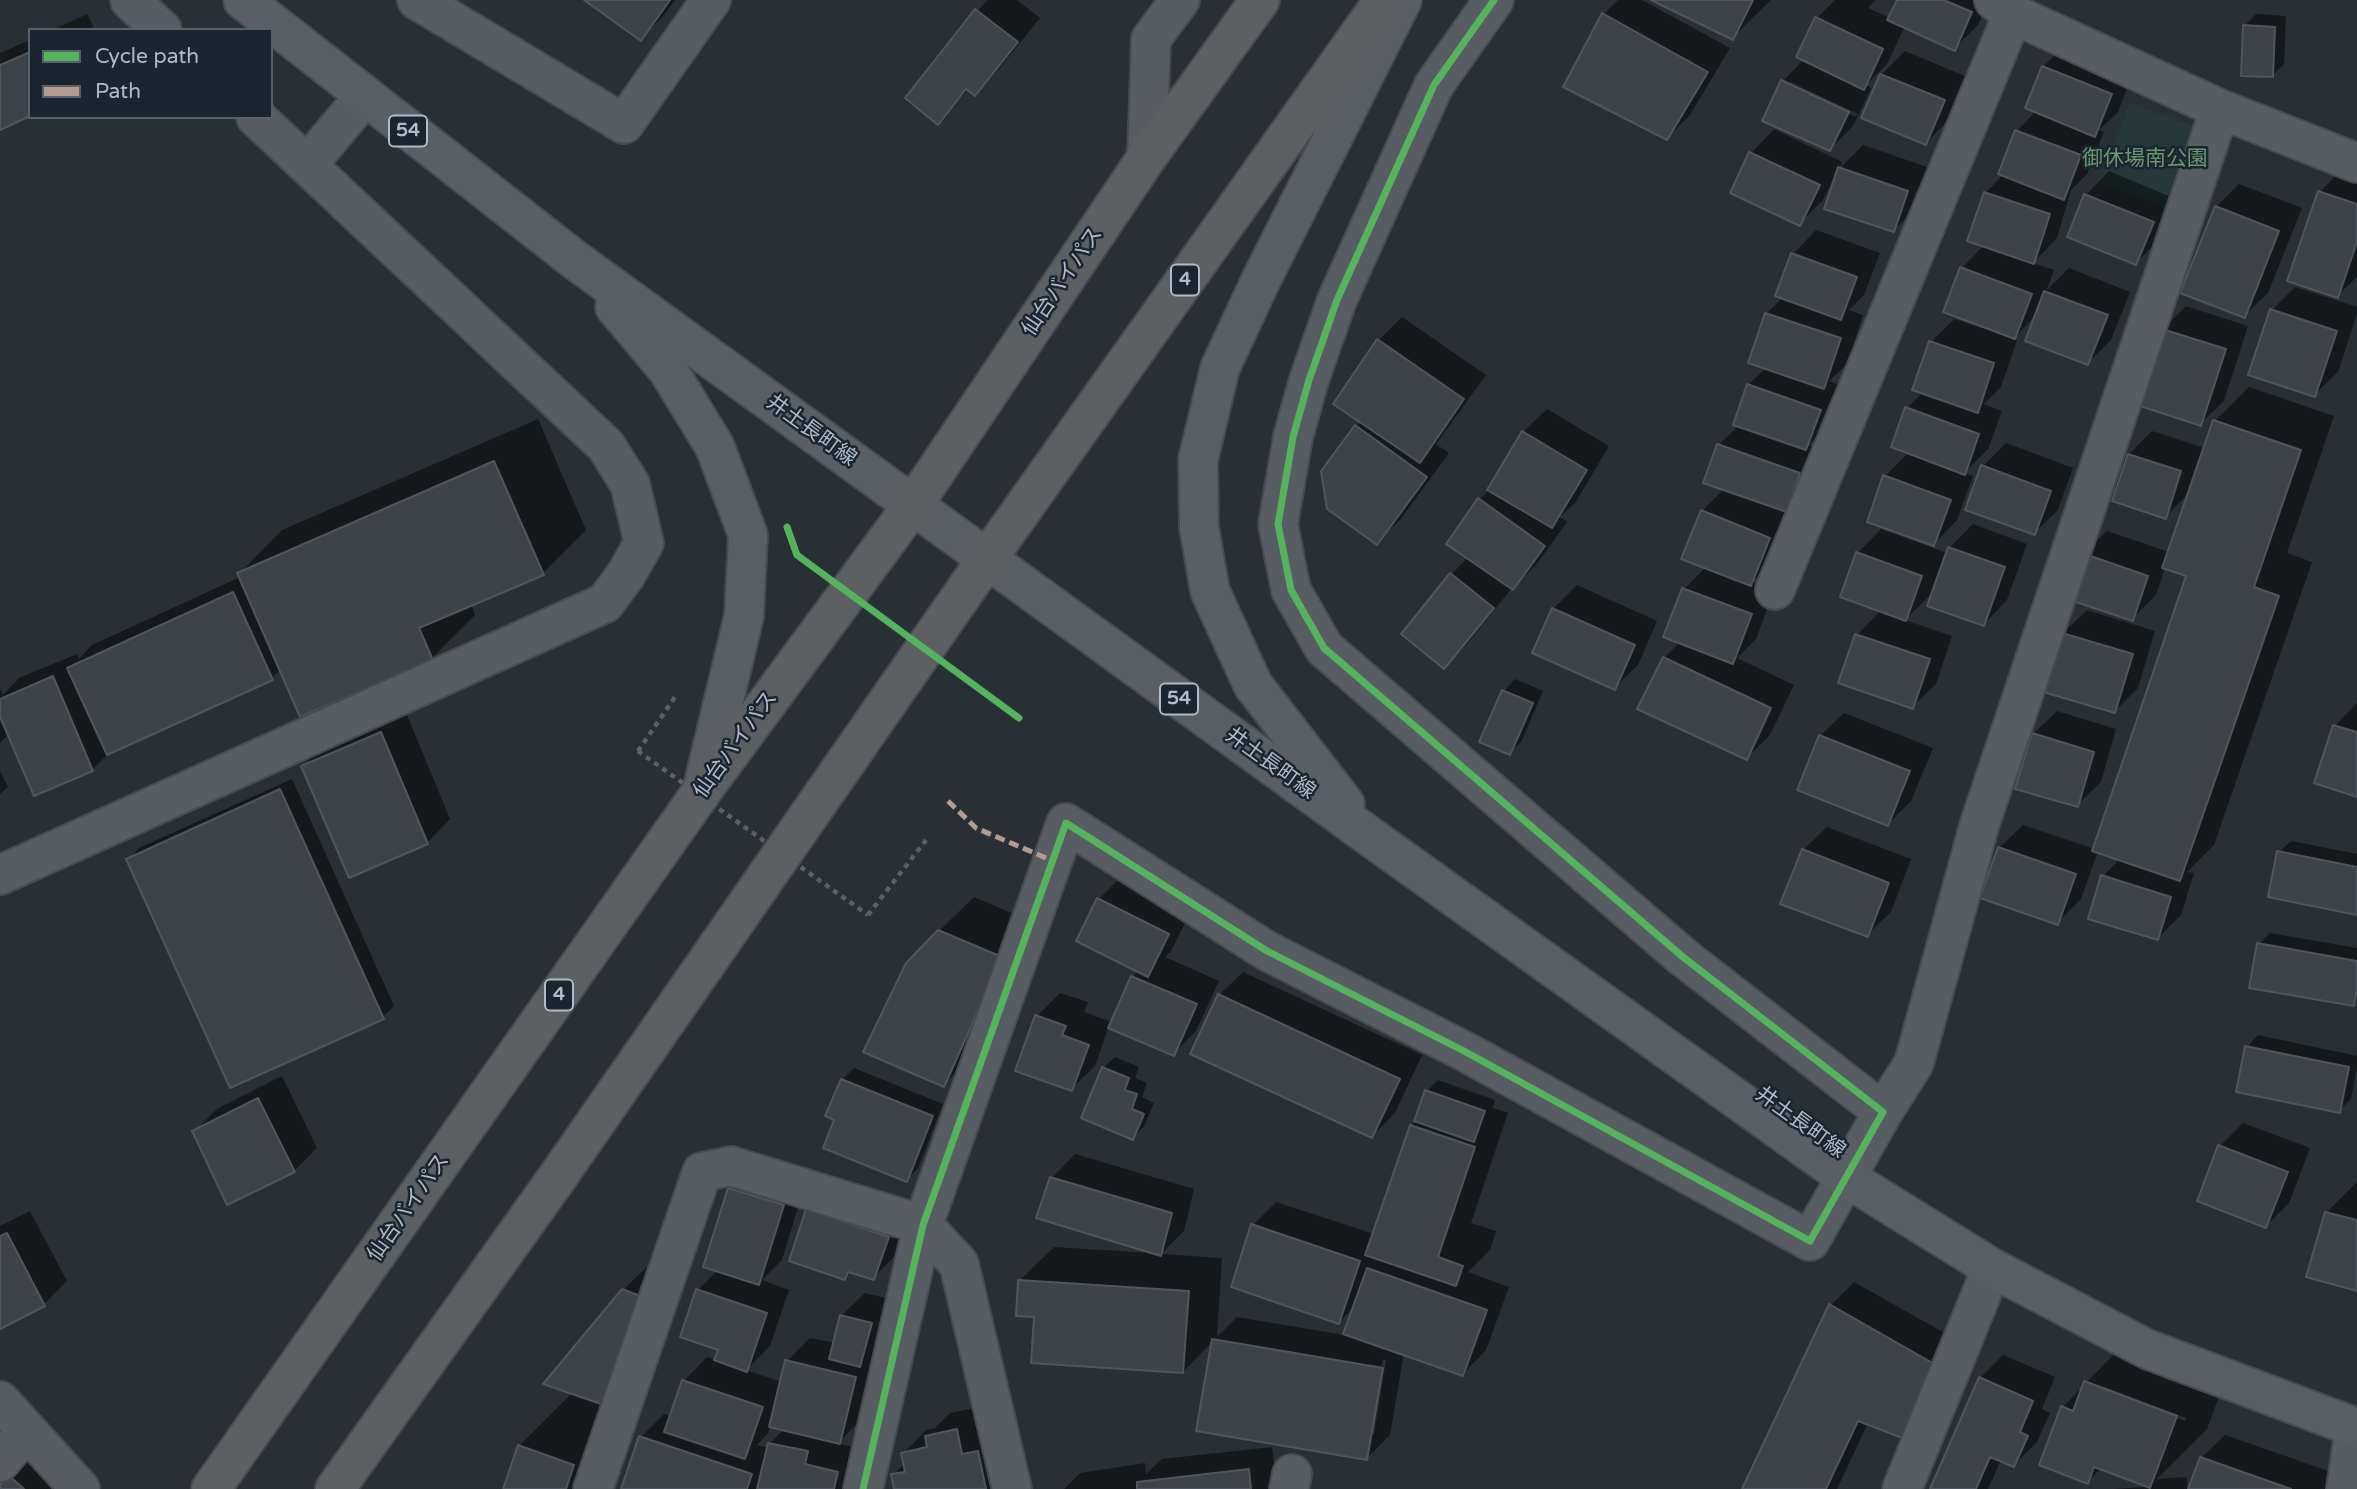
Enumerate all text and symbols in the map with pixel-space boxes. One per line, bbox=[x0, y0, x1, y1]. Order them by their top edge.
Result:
legend bbox=[28, 28, 273, 119]
text: Cycle path bbox=[95, 44, 199, 69]
text: Path bbox=[95, 79, 141, 104]
road number: 54 bbox=[389, 116, 427, 146]
park label: 御休場南公園 bbox=[2082, 146, 2208, 172]
street label: 仙台バイパス bbox=[1017, 223, 1109, 341]
road number: 4 bbox=[1171, 264, 1199, 296]
street label: 井土長町線 bbox=[761, 390, 861, 472]
road number: 54 bbox=[1160, 684, 1198, 714]
street label: 仙台バイパス bbox=[689, 687, 783, 803]
street label: 井土長町線 bbox=[1220, 723, 1320, 805]
road number: 4 bbox=[545, 979, 573, 1010]
street label: 井土長町線 bbox=[1750, 1082, 1850, 1164]
street label: 仙台バイパス bbox=[363, 1149, 455, 1267]

